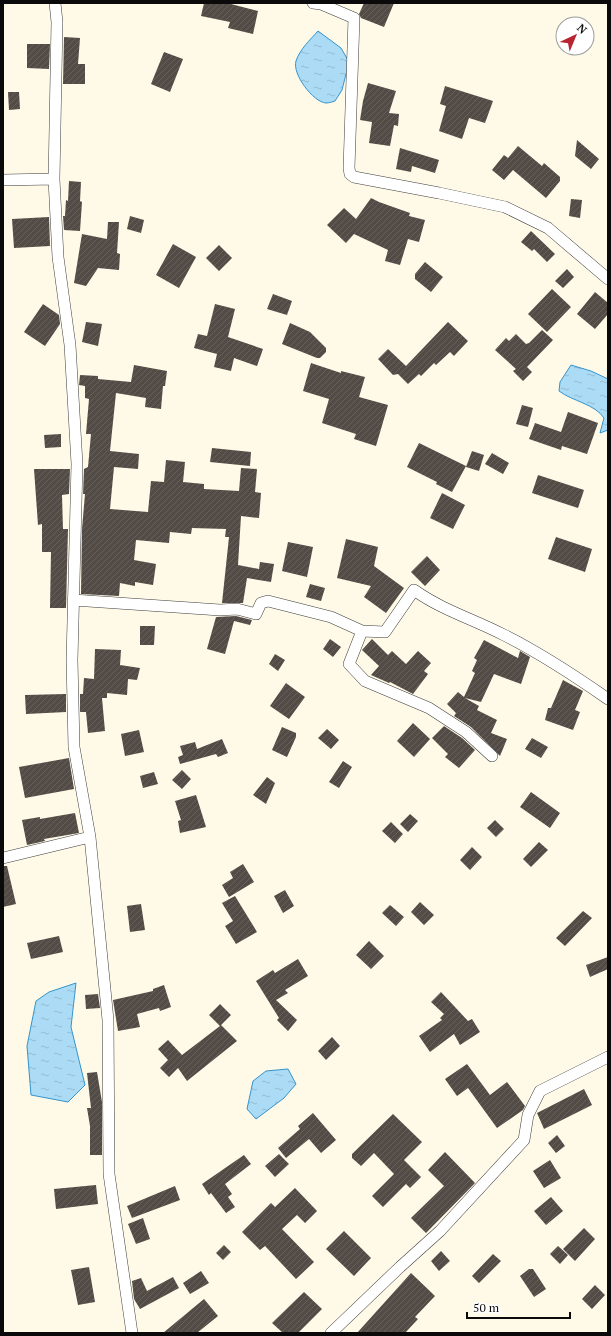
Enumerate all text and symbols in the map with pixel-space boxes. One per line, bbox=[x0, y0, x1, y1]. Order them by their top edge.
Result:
north arrow bbox=[555, 16, 595, 56]
text: N bbox=[574, 21, 590, 37]
scale bar bbox=[467, 1294, 570, 1320]
text: 50 m bbox=[473, 1300, 500, 1315]

